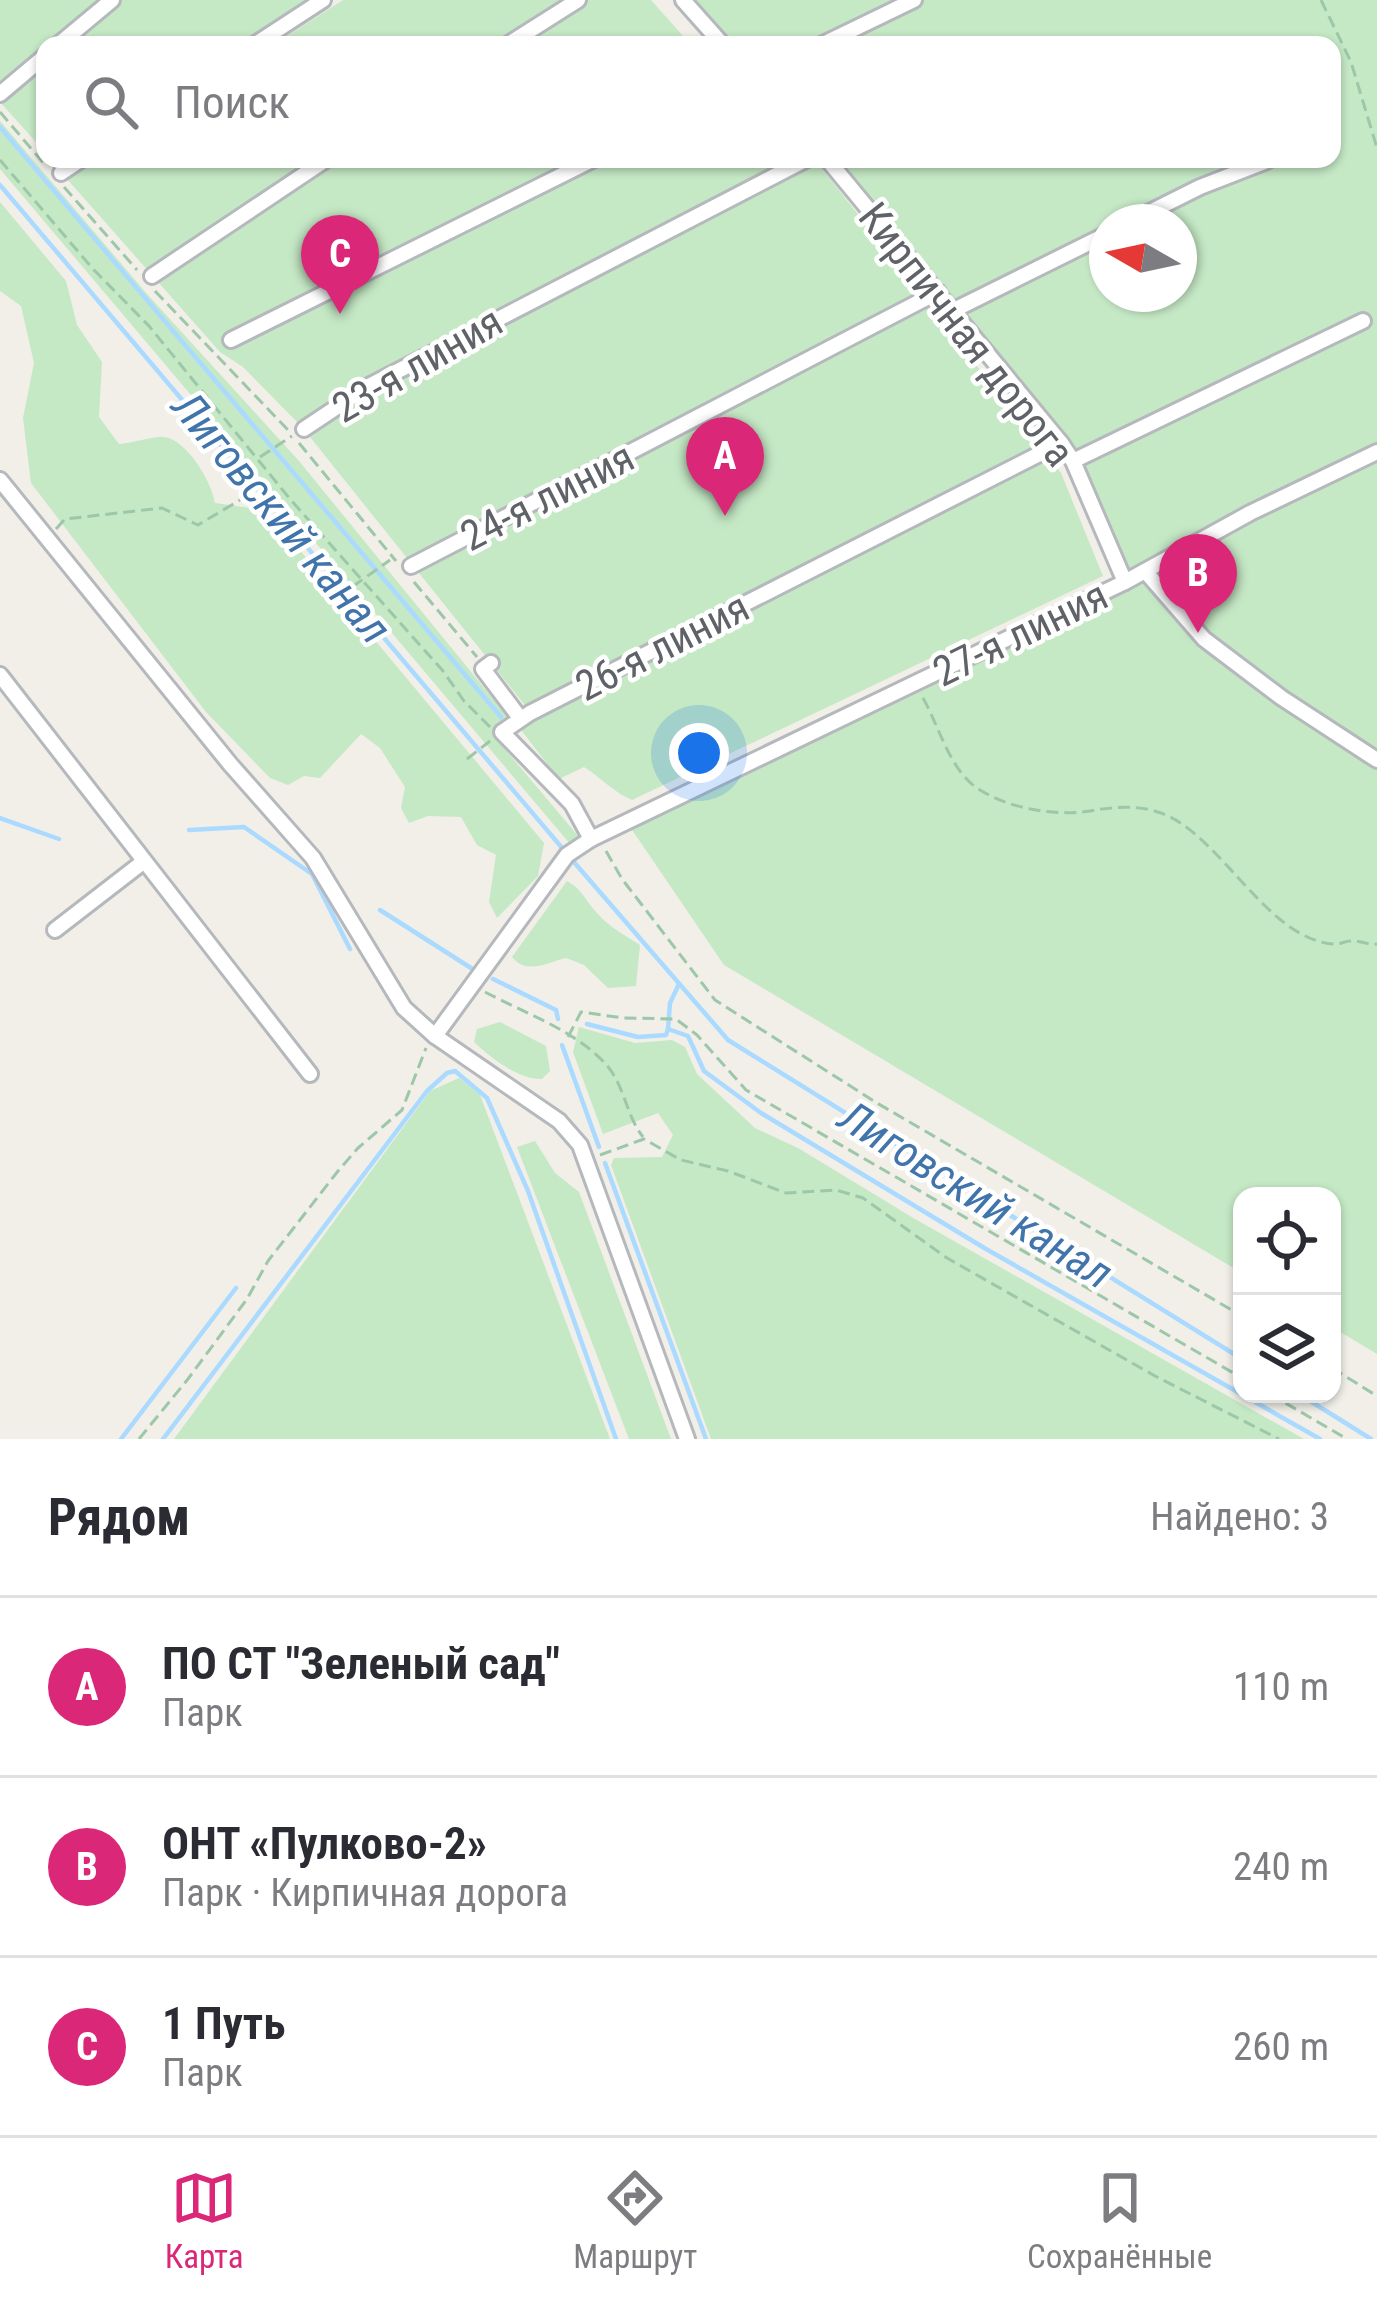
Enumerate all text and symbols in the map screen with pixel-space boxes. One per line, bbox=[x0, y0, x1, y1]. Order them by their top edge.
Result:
search box bbox=[36, 36, 1341, 168]
icon: search bbox=[78, 69, 144, 135]
text: Поиск bbox=[174, 76, 290, 129]
street label: Кирпичная дорога bbox=[849, 193, 1085, 476]
north arrow bbox=[1089, 204, 1197, 312]
pin: C bbox=[301, 215, 379, 314]
street label: 23-я линия bbox=[324, 296, 511, 433]
water label: Лиговский канал bbox=[160, 380, 402, 654]
pin: A bbox=[686, 417, 764, 516]
street label: 24-я линия bbox=[453, 432, 642, 561]
pin: B bbox=[1159, 534, 1237, 633]
street label: 27-я линия bbox=[925, 570, 1115, 697]
street label: 26-я линия bbox=[568, 582, 757, 711]
your location bbox=[669, 723, 729, 783]
water label: Лиговский канал bbox=[829, 1089, 1122, 1300]
map controls bbox=[1233, 1187, 1341, 1403]
button: locate bbox=[1233, 1187, 1341, 1295]
button: layers bbox=[1233, 1295, 1341, 1403]
text: Рядом bbox=[48, 1488, 190, 1547]
text: Найдено: 3 bbox=[1150, 1494, 1329, 1540]
text: ПО СТ "Зеленый сад" bbox=[162, 1637, 560, 1690]
text: A bbox=[75, 1664, 99, 1710]
text: 110 m bbox=[1233, 1664, 1329, 1710]
text: Парк bbox=[162, 1690, 243, 1736]
text: ОНТ «Пулково-2» bbox=[162, 1817, 487, 1870]
text: B bbox=[76, 1844, 98, 1890]
text: 240 m bbox=[1233, 1844, 1329, 1890]
text: Парк · Кирпичная дорога bbox=[162, 1870, 568, 1916]
text: 1 Путь bbox=[162, 1997, 285, 2050]
text: C bbox=[76, 2024, 98, 2070]
text: 260 m bbox=[1233, 2024, 1329, 2070]
text: Парк bbox=[162, 2050, 243, 2096]
tab: Карта bbox=[165, 2165, 244, 2276]
tab: Маршрут bbox=[573, 2165, 697, 2276]
tab: Сохранённые bbox=[1027, 2165, 1212, 2276]

